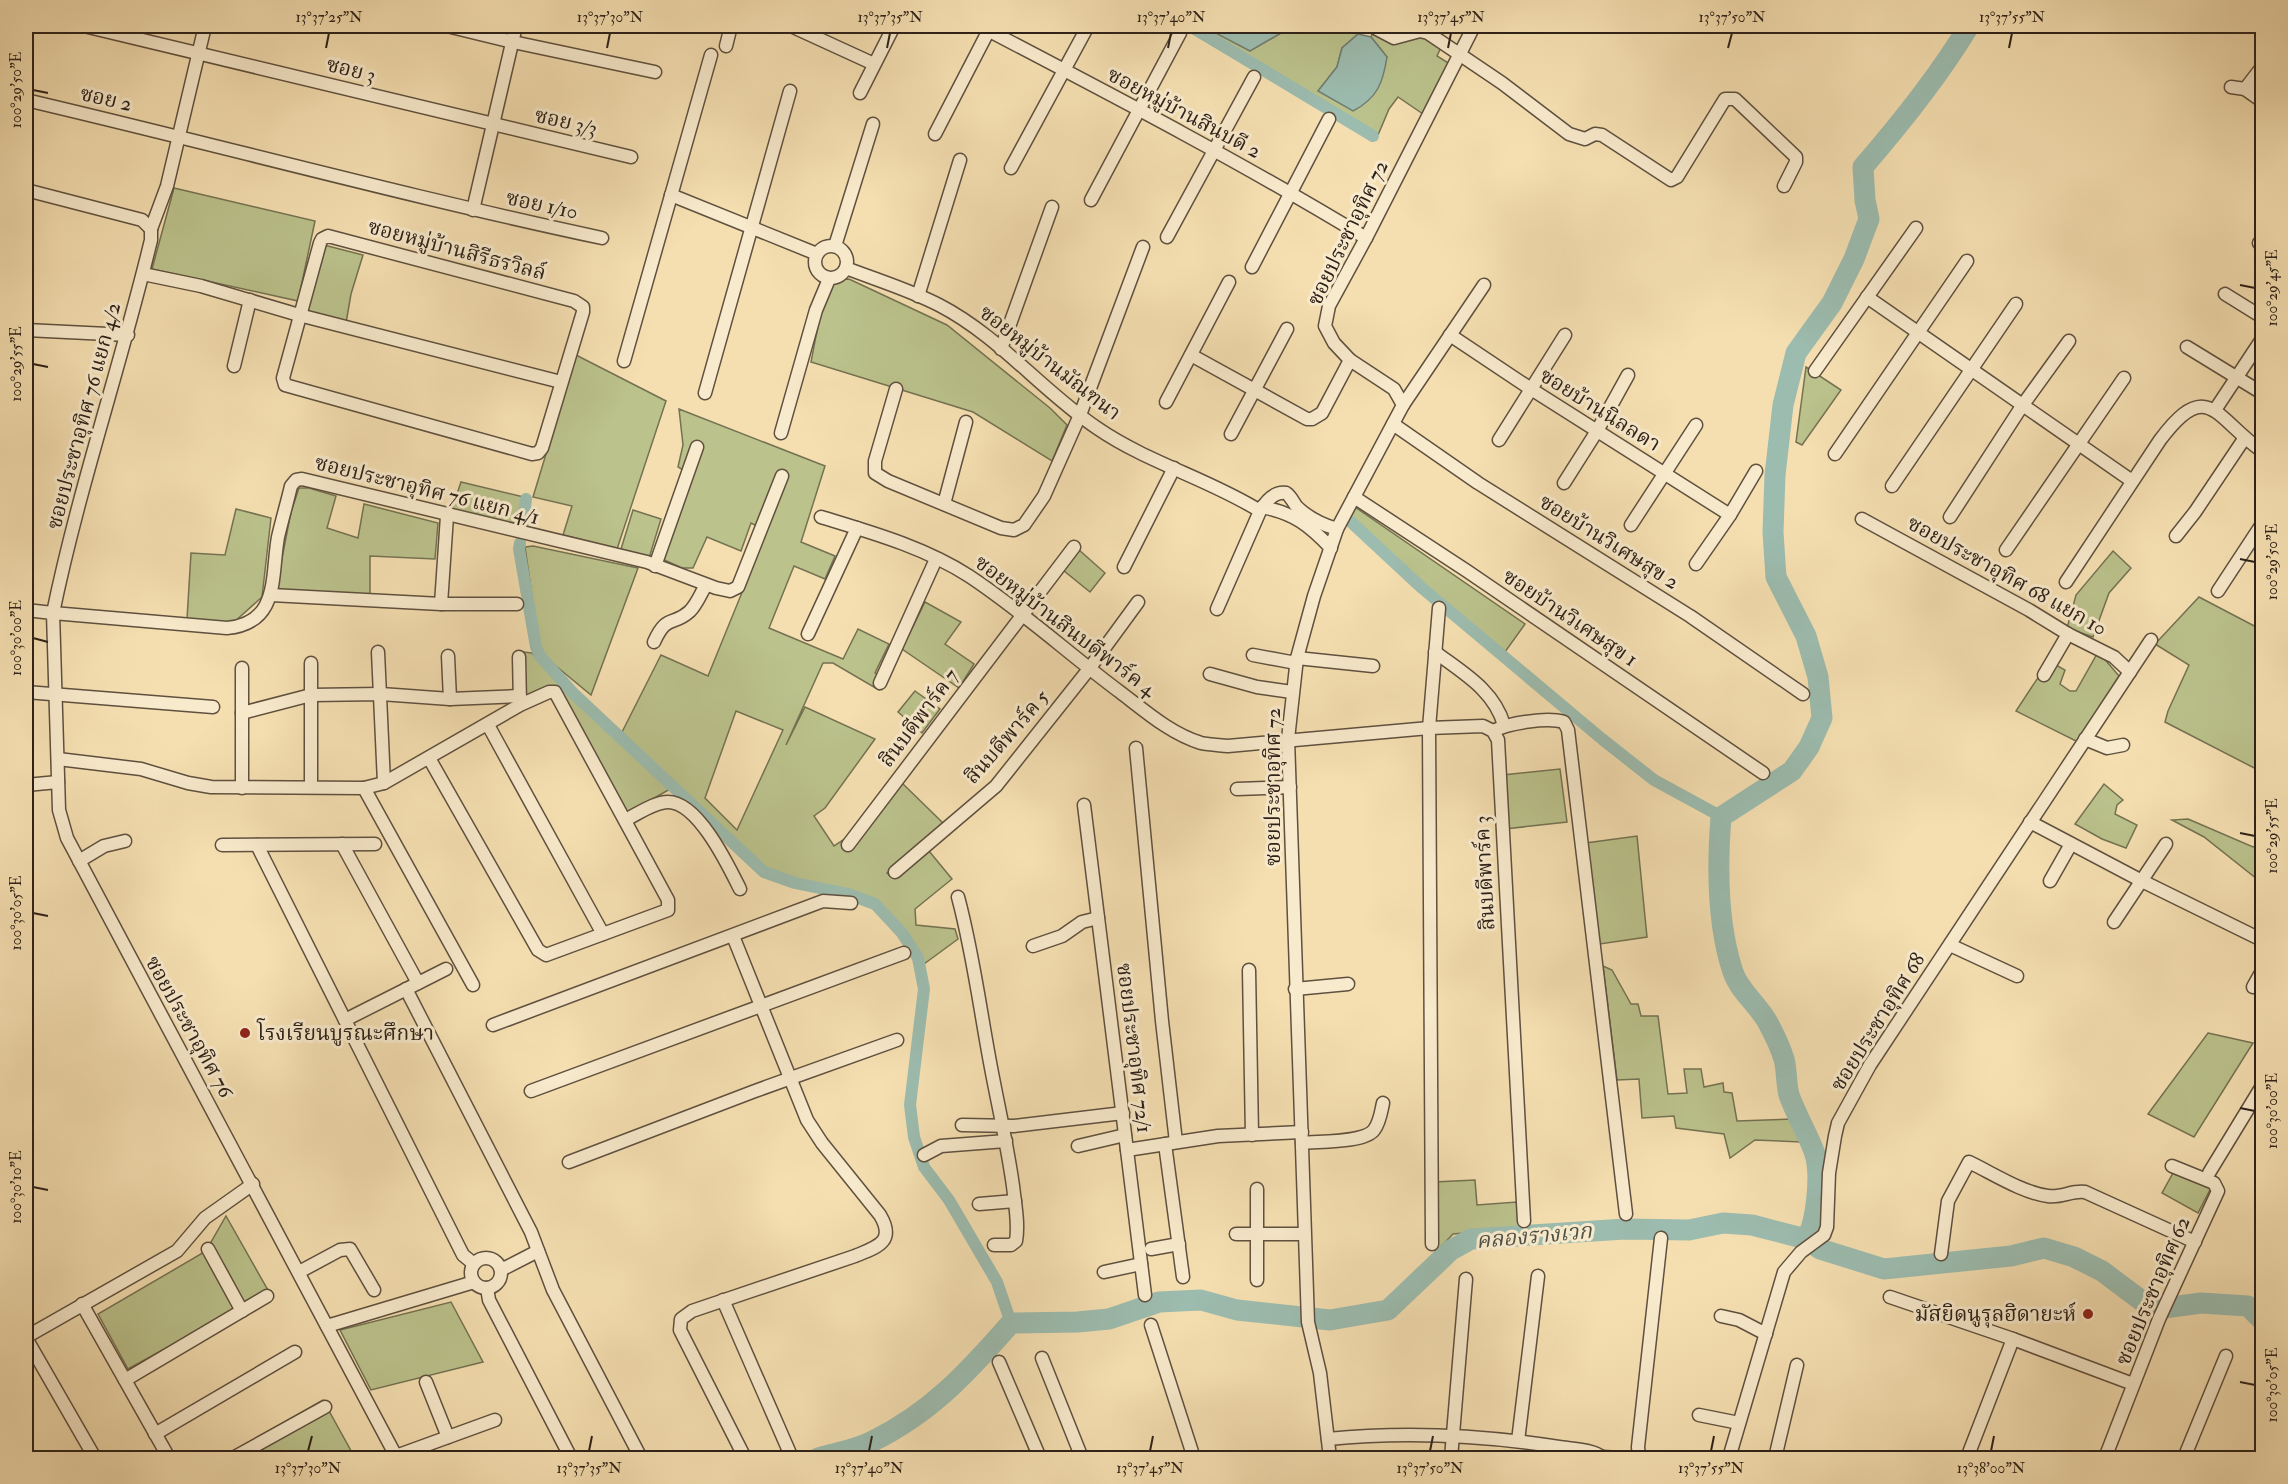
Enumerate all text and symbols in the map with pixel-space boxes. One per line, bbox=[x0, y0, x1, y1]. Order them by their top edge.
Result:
text: 13°37'25"N bbox=[295, 8, 363, 27]
text: 13°37'30"N bbox=[577, 8, 644, 27]
text: 13°37'35"N bbox=[857, 8, 923, 27]
text: 13°37'40"N bbox=[1137, 8, 1206, 27]
text: 13°37'45"N bbox=[1417, 8, 1485, 27]
text: 13°37'50"N bbox=[1698, 8, 1766, 27]
text: 13°37'55"N bbox=[1979, 8, 2046, 27]
street label: ซอย 3 bbox=[323, 51, 379, 89]
text: 100°29'50"E bbox=[7, 52, 26, 128]
street label: ซอยหมู่บ้านสินบดี 2 bbox=[1103, 61, 1265, 165]
street label: ซอย 2 bbox=[77, 80, 135, 118]
street label: ซอย 3/3 bbox=[532, 102, 600, 142]
street label: ซอยประชาอุทิศ 72 bbox=[1301, 156, 1395, 310]
street label: ซอย 1/10 bbox=[503, 184, 581, 226]
street label: ซอยหมู่บ้านสิรีธรวิลล์ bbox=[365, 213, 549, 287]
text: 100°29'45"E bbox=[2263, 249, 2282, 327]
street label: ซอยหมู่บ้านมัณฑนา bbox=[974, 299, 1126, 427]
street label: ซอยประชาอุทิศ 76 แยก 4/2 bbox=[41, 300, 127, 532]
text: 100°29'55"E bbox=[7, 326, 26, 402]
street label: ซอยบ้านนิลลดา bbox=[1534, 362, 1666, 458]
street label: ซอยประชาอุทิศ 76 แยก 4/1 bbox=[312, 449, 542, 531]
street label: ซอยบ้านวิเศษสุข 2 bbox=[1534, 488, 1684, 596]
street label: ซอยประชาอุทิศ 68 แยก 10 bbox=[1902, 510, 2112, 642]
text: 100°29'50"E bbox=[2263, 524, 2282, 600]
street label: ซอยหมู่บ้านสินบดีพาร์ค 4 bbox=[969, 549, 1162, 704]
street label: ซอยบ้านวิเศษสุข 1 bbox=[1497, 563, 1643, 673]
text: 100°30'00"E bbox=[7, 600, 26, 676]
street label: สินบดีพาร์ค 7 bbox=[873, 663, 965, 773]
street label: สินบดีพาร์ค 5 bbox=[959, 684, 1056, 790]
street label: ซอยประชาอุทิศ 72 bbox=[1260, 708, 1287, 866]
text: 100°29'55"E bbox=[2263, 798, 2282, 874]
street label: สินบดีพาร์ค 3 bbox=[1469, 815, 1501, 931]
text: 100°30'05"E bbox=[7, 875, 26, 950]
street label: ซอยประชาอุทิศ 68 bbox=[1825, 948, 1931, 1096]
street label: ซอยประชาอุทิศ 76 bbox=[139, 951, 240, 1104]
street label: ซอยประชาอุทิศ 72/1 bbox=[1110, 961, 1158, 1135]
place label: โรงเรียนบูรณะศึกษา bbox=[256, 1018, 434, 1047]
marker: โรงเรียนบูรณะศึกษา bbox=[238, 1026, 252, 1040]
text: 100°30'00"E bbox=[2263, 1073, 2282, 1149]
text: 100°30'10"E bbox=[7, 1150, 26, 1224]
street label: ซอยประชาอุทิศ 62 bbox=[2109, 1213, 2197, 1369]
water label: คลองรางเวก bbox=[1475, 1217, 1594, 1255]
place label: มัสยิดนูรุลฮิดายะห์ bbox=[1915, 1301, 2076, 1328]
marker: มัสยิดนูรุลฮิดายะห์ bbox=[2081, 1307, 2095, 1321]
text: 100°30'05"E bbox=[2263, 1347, 2282, 1422]
text: 13°37'30"N bbox=[275, 1459, 342, 1478]
text: 13°37'35"N bbox=[556, 1459, 622, 1478]
text: 13°37'40"N bbox=[835, 1459, 904, 1478]
text: 13°37'45"N bbox=[1116, 1459, 1184, 1478]
text: 13°37'50"N bbox=[1396, 1459, 1464, 1478]
text: 13°37'55"N bbox=[1678, 1459, 1745, 1478]
text: 13°38'00"N bbox=[1957, 1459, 2026, 1478]

